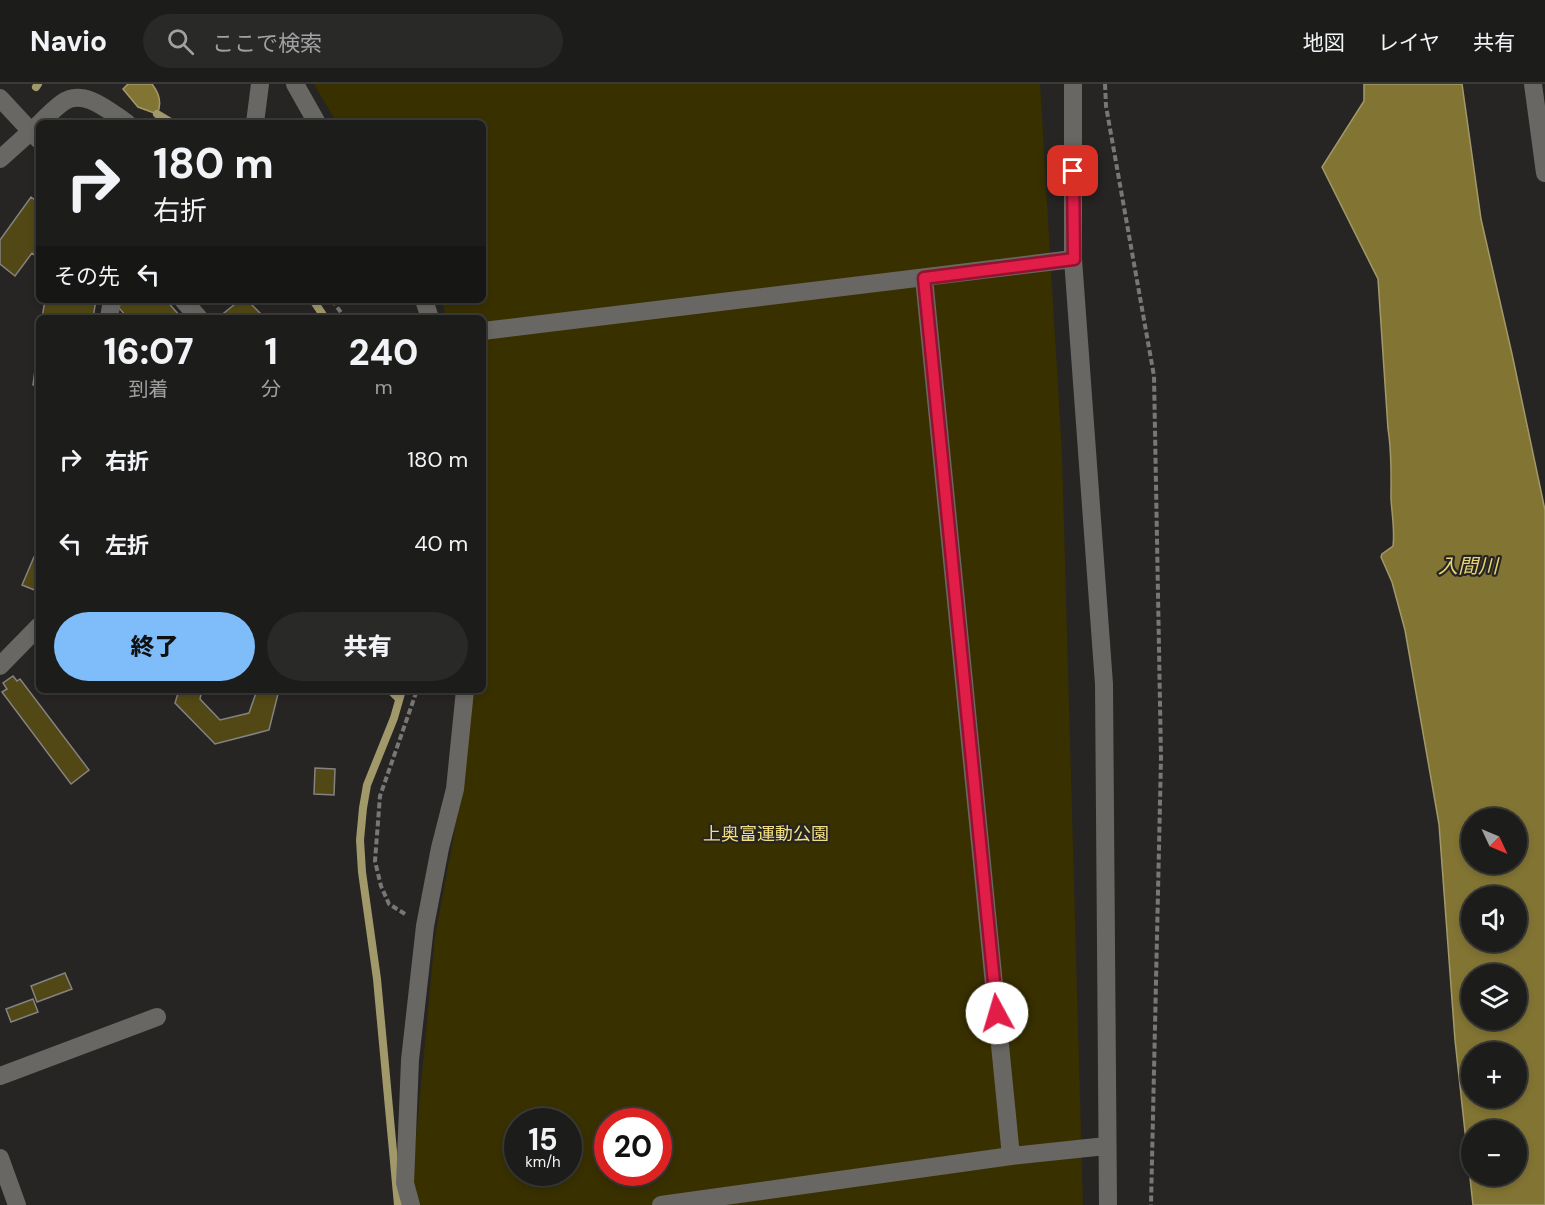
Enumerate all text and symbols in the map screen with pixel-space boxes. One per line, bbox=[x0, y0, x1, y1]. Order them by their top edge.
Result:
search box bbox=[143, 14, 563, 68]
text: Navio bbox=[30, 23, 107, 60]
icon: search bbox=[164, 25, 197, 58]
text: ここで検索 bbox=[212, 29, 322, 58]
text: 地図 bbox=[1303, 29, 1345, 57]
text: レイヤ bbox=[1378, 29, 1440, 57]
text: 共有 bbox=[1473, 29, 1515, 57]
text: 180 m bbox=[153, 136, 274, 191]
icon: right bbox=[54, 144, 132, 222]
pin bbox=[1047, 145, 1098, 196]
icon: arrive bbox=[1056, 154, 1089, 187]
text: 右折 bbox=[153, 193, 207, 228]
icon: left bbox=[132, 258, 165, 291]
text: その先 bbox=[54, 262, 120, 291]
text: 16:07 bbox=[104, 328, 194, 375]
text: 1 bbox=[265, 328, 278, 375]
text: 240 bbox=[349, 329, 418, 376]
text: m bbox=[375, 374, 393, 400]
text: 到着 bbox=[129, 376, 169, 402]
text: 分 bbox=[261, 376, 281, 402]
icon: right bbox=[54, 443, 87, 476]
text: 180 m bbox=[407, 445, 468, 474]
text: 右折 bbox=[105, 447, 149, 476]
icon: left bbox=[54, 527, 87, 560]
text: 40 m bbox=[414, 529, 468, 558]
text: 左折 bbox=[105, 531, 149, 560]
water label: 入間川 bbox=[1438, 553, 1500, 579]
button: 終了 bbox=[54, 612, 255, 681]
button: 共有 bbox=[267, 612, 468, 681]
north arrow bbox=[1461, 808, 1527, 874]
map controls bbox=[1461, 808, 1527, 1186]
park label: 上奥富運動公園 bbox=[703, 822, 829, 846]
button: sound bbox=[1461, 886, 1527, 952]
button: layers bbox=[1461, 964, 1527, 1030]
position arrow bbox=[965, 981, 1029, 1045]
button: + bbox=[1461, 1042, 1527, 1108]
speed limit sign: 20 bbox=[594, 1108, 672, 1186]
text: 15 bbox=[528, 1120, 558, 1159]
button: − bbox=[1461, 1120, 1527, 1186]
text: km/h bbox=[525, 1152, 561, 1172]

